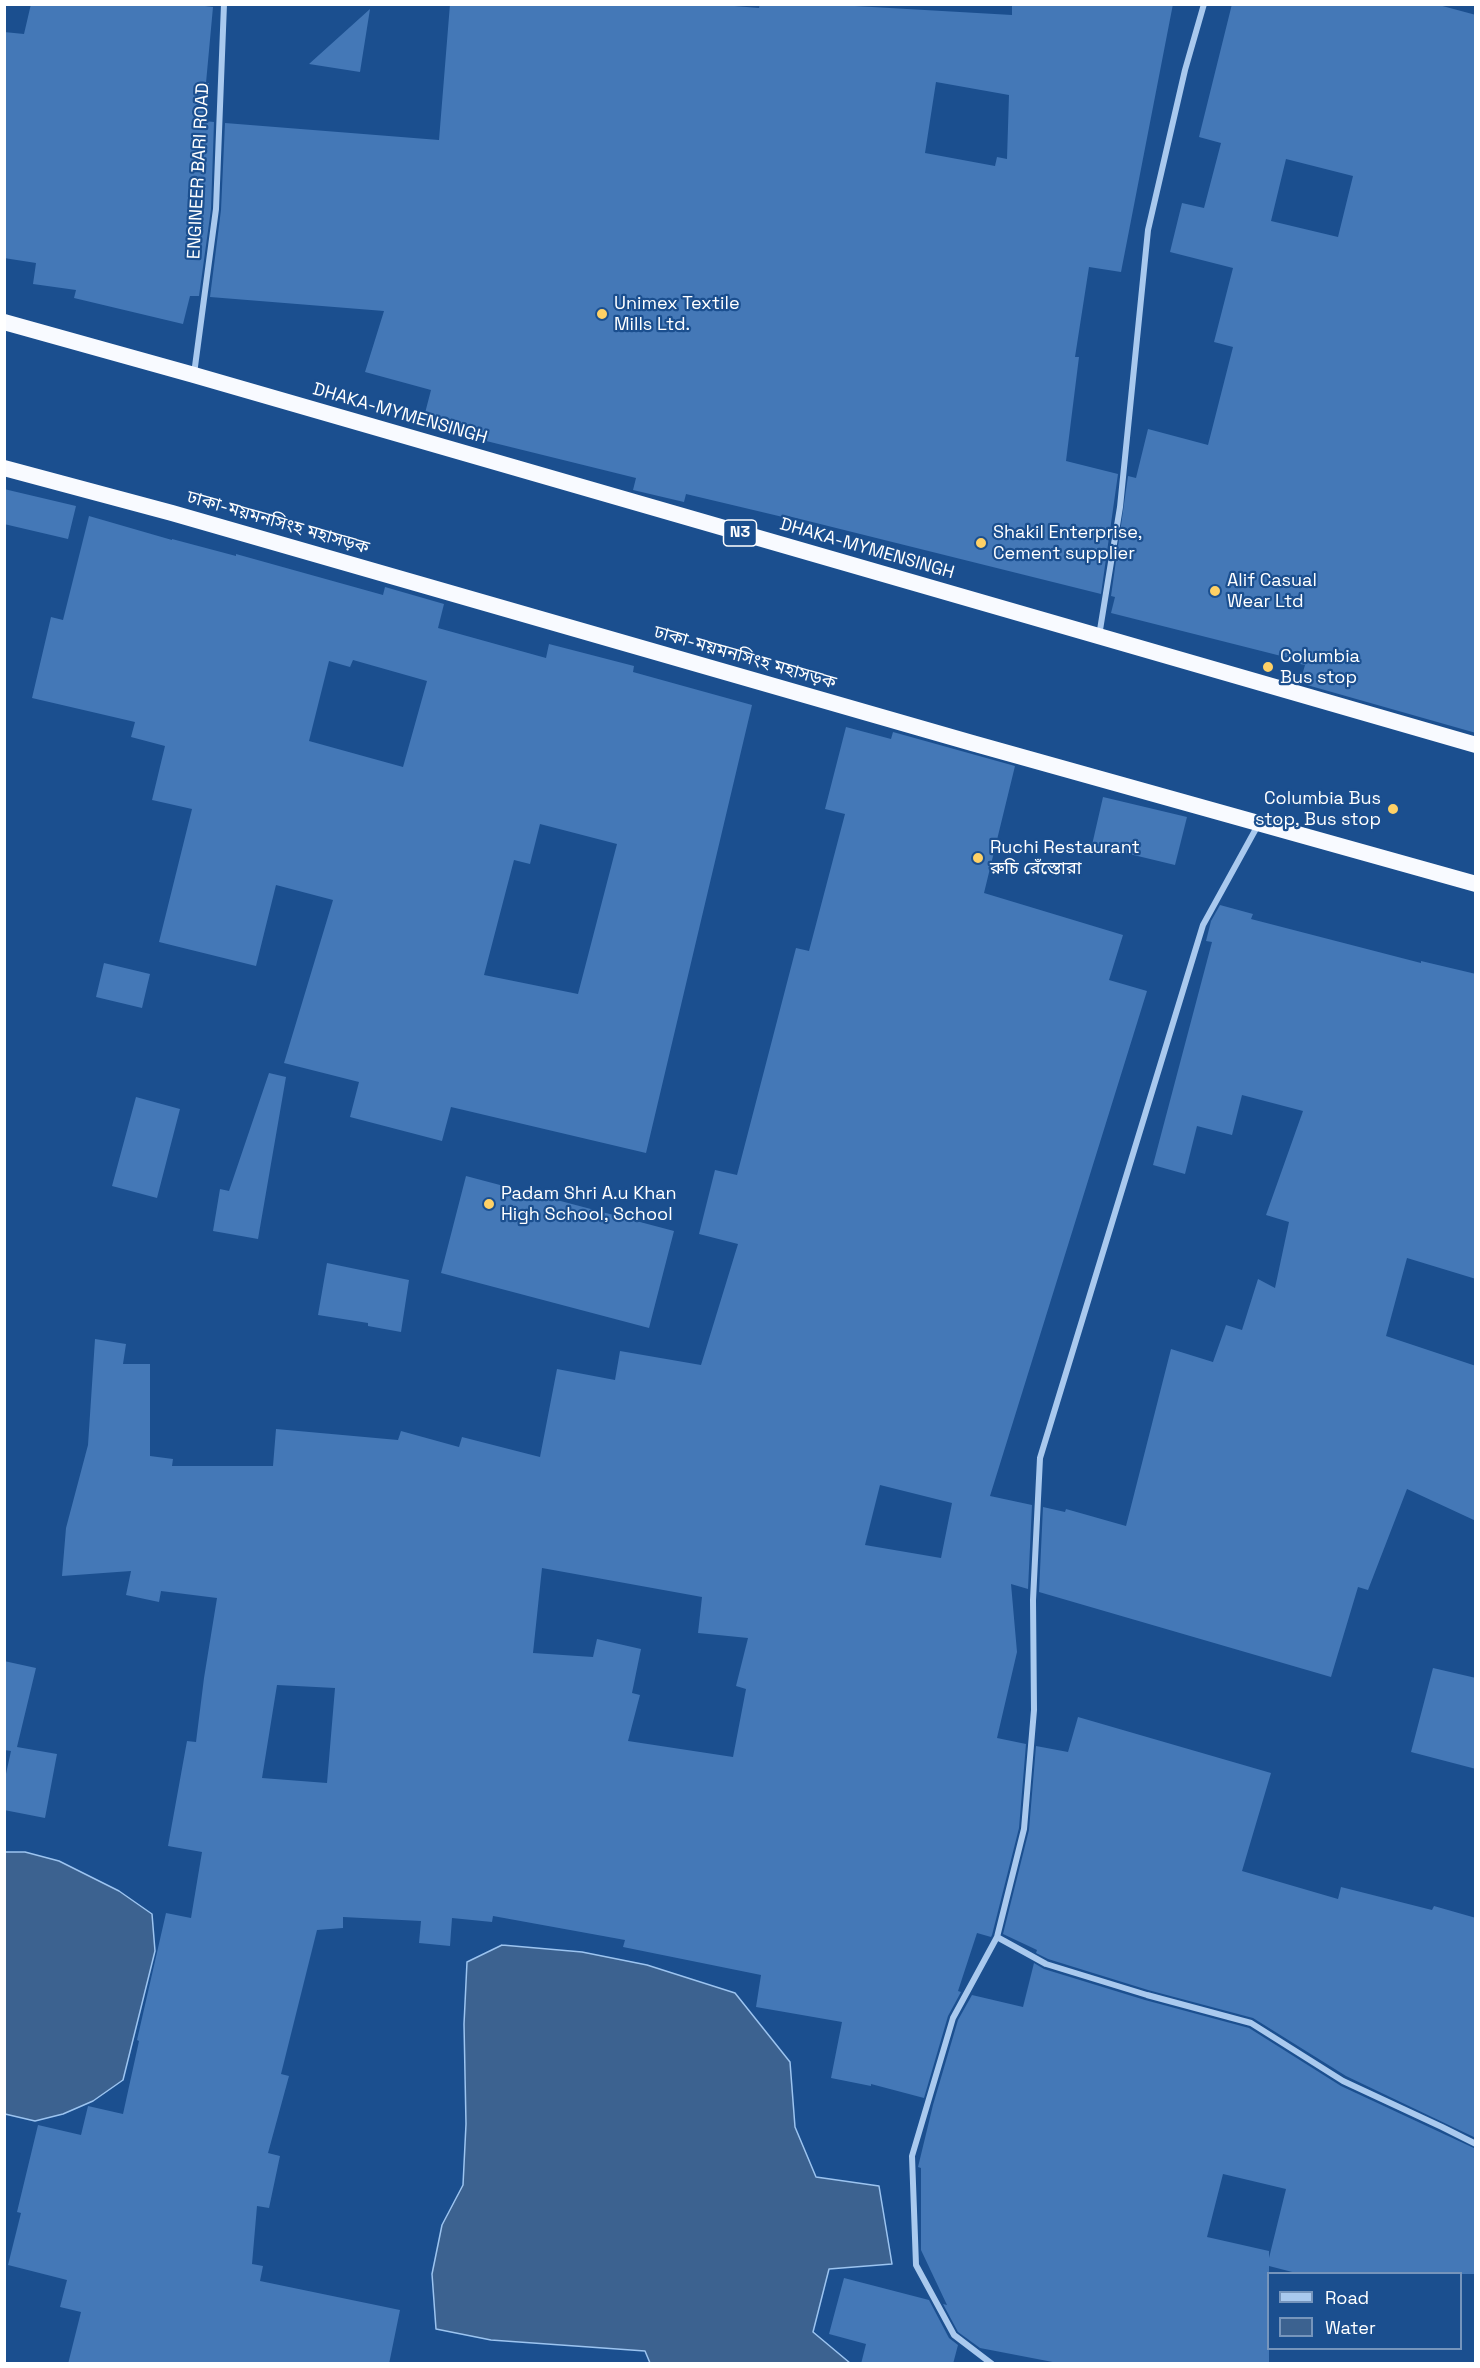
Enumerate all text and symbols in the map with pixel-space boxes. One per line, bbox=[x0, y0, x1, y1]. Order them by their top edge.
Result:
street label: ENGINEER BARI ROAD bbox=[184, 82, 214, 260]
place label: Unimex Textile Mills Ltd. bbox=[614, 293, 740, 336]
marker: Unimex Textile Mills Ltd. bbox=[595, 307, 609, 321]
street label: DHAKA-MYMENSINGH bbox=[310, 379, 490, 449]
street label: ঢাকা-ময়মনসিংহ মহাসড়ক bbox=[184, 487, 372, 559]
street label: DHAKA-MYMENSINGH bbox=[777, 514, 957, 584]
road number: N3 bbox=[724, 520, 756, 546]
place label: Shakil Enterprise, Cement supplier bbox=[993, 522, 1142, 564]
marker: Shakil Enterprise, Cement supplier bbox=[974, 536, 988, 550]
place label: Alif Casual Wear Ltd bbox=[1227, 570, 1317, 612]
marker: Alif Casual Wear Ltd bbox=[1208, 584, 1222, 598]
street label: ঢাকা-ময়মনসিংহ মহাসড়ক bbox=[651, 622, 839, 694]
place label: Columbia Bus stop bbox=[1280, 646, 1360, 688]
marker: Columbia Bus stop bbox=[1261, 660, 1275, 674]
place label: Columbia Bus stop, Bus stop bbox=[1255, 788, 1381, 830]
marker: Columbia Bus stop, Bus stop bbox=[1386, 802, 1400, 816]
place label: Ruchi Restaurant রুচি রেঁস্তোরা bbox=[990, 837, 1140, 880]
marker: Ruchi Restaurant রুচি রেঁস্তোরা bbox=[971, 851, 985, 865]
place label: Padam Shri A.u Khan High School, School bbox=[501, 1183, 677, 1226]
marker: Padam Shri A.u Khan High School, School bbox=[482, 1197, 496, 1211]
legend bbox=[1267, 2272, 1462, 2350]
text: Road bbox=[1325, 2286, 1369, 2309]
text: Water bbox=[1325, 2316, 1376, 2339]

